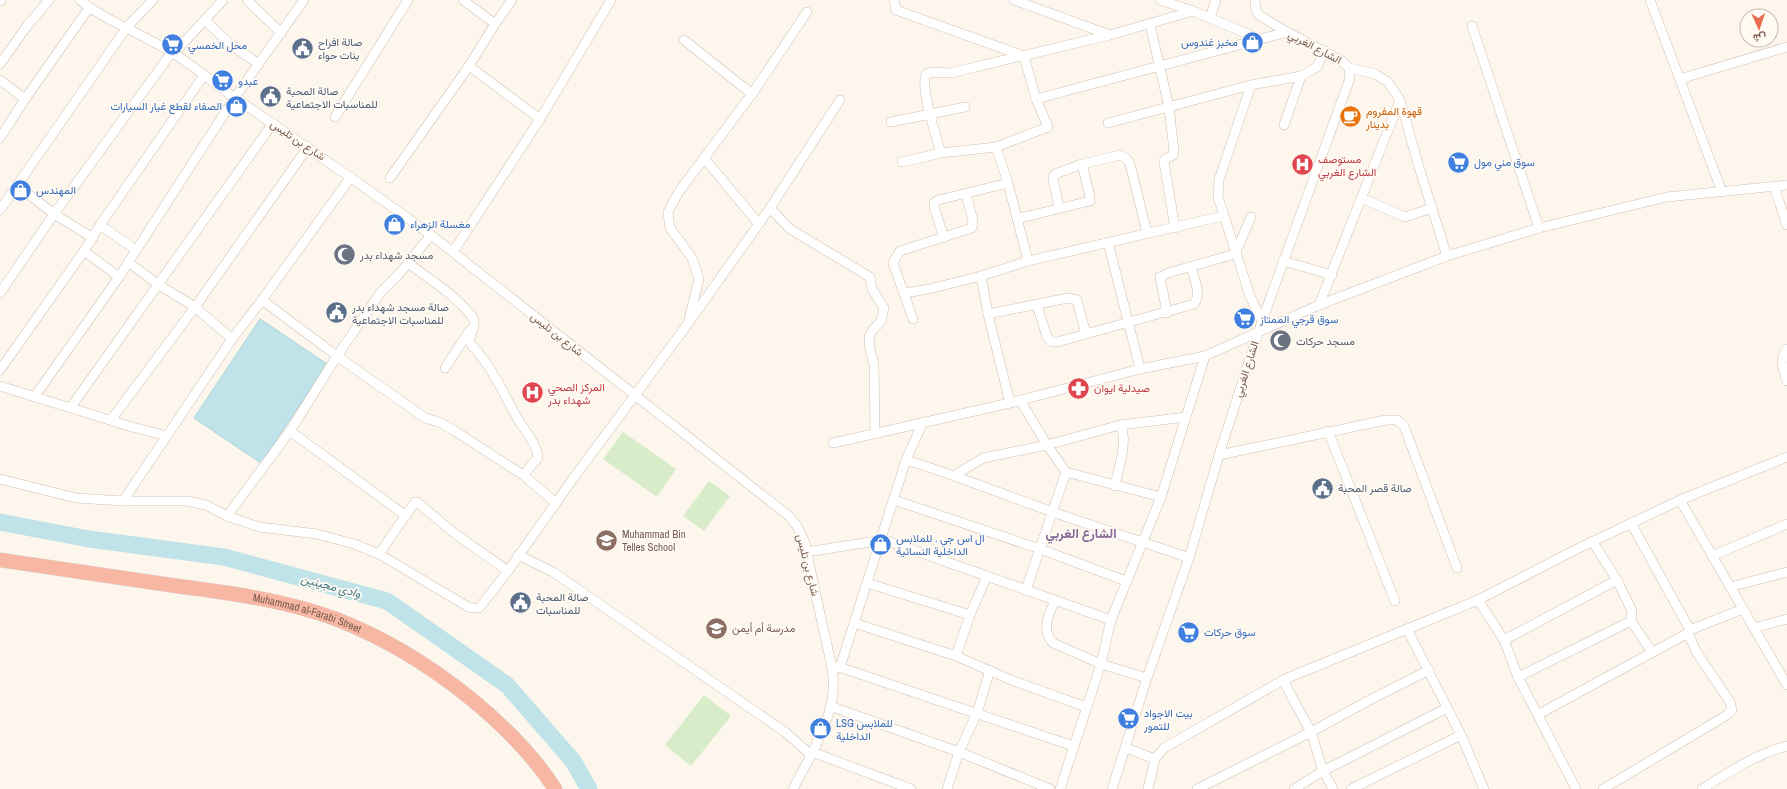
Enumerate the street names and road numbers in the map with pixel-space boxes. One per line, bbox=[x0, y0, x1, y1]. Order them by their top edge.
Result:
street label: الشارع الغربي bbox=[1285, 27, 1344, 70]
street label: شارع بن تليس bbox=[267, 117, 328, 164]
street label: شارع بن تليس bbox=[527, 309, 586, 360]
street label: الشارع الغربي bbox=[1230, 339, 1265, 400]
street label: شارع بن تليس bbox=[793, 533, 822, 598]
street label: Muhammad al-Farabi Street bbox=[252, 590, 364, 636]

